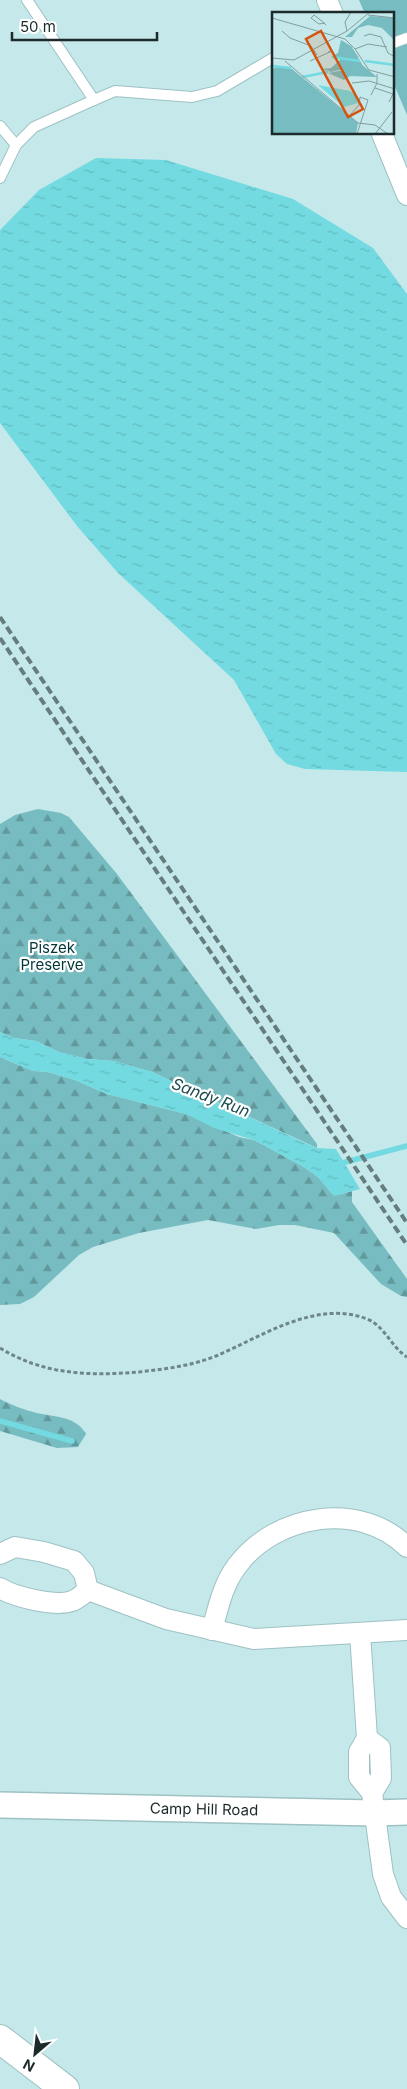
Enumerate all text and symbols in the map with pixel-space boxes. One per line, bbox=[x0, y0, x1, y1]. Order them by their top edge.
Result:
scale bar bbox=[12, 10, 158, 42]
inset map bbox=[272, 12, 394, 135]
text: 50 m bbox=[20, 17, 56, 36]
park label: Piszek Preserve bbox=[20, 938, 84, 974]
water label: Sandy Run bbox=[169, 1073, 253, 1121]
street label: Camp Hill Road bbox=[150, 1799, 258, 1819]
north arrow bbox=[10, 2029, 60, 2079]
text: N bbox=[20, 2056, 37, 2076]

